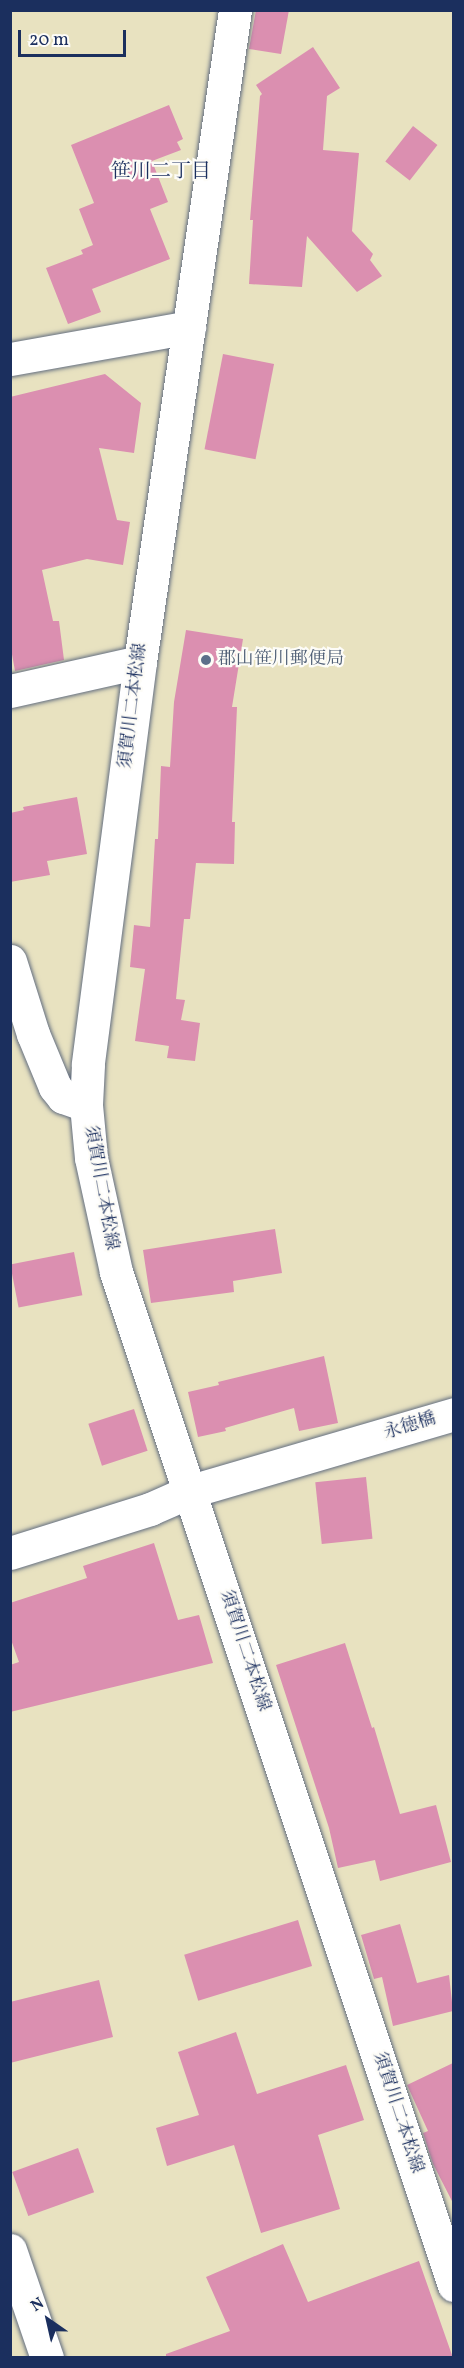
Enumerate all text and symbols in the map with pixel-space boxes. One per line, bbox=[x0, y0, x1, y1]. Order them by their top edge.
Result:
scale bar bbox=[21, 18, 129, 56]
text: 20 m bbox=[29, 28, 69, 53]
district label: 笹川二丁目 bbox=[111, 160, 211, 184]
street label: 須賀川二本松線 bbox=[116, 642, 152, 770]
place label: 郡山笹川郵便局 bbox=[218, 649, 344, 671]
marker: 郡山笹川郵便局 bbox=[199, 653, 213, 667]
street label: 須賀川二本松線 bbox=[78, 1124, 122, 1252]
street label: 永徳橋 bbox=[381, 1409, 439, 1445]
street label: 須賀川二本松線 bbox=[214, 1588, 274, 1714]
street label: 須賀川二本松線 bbox=[367, 2050, 427, 2176]
north arrow bbox=[18, 2290, 78, 2350]
text: N bbox=[27, 2293, 49, 2317]

